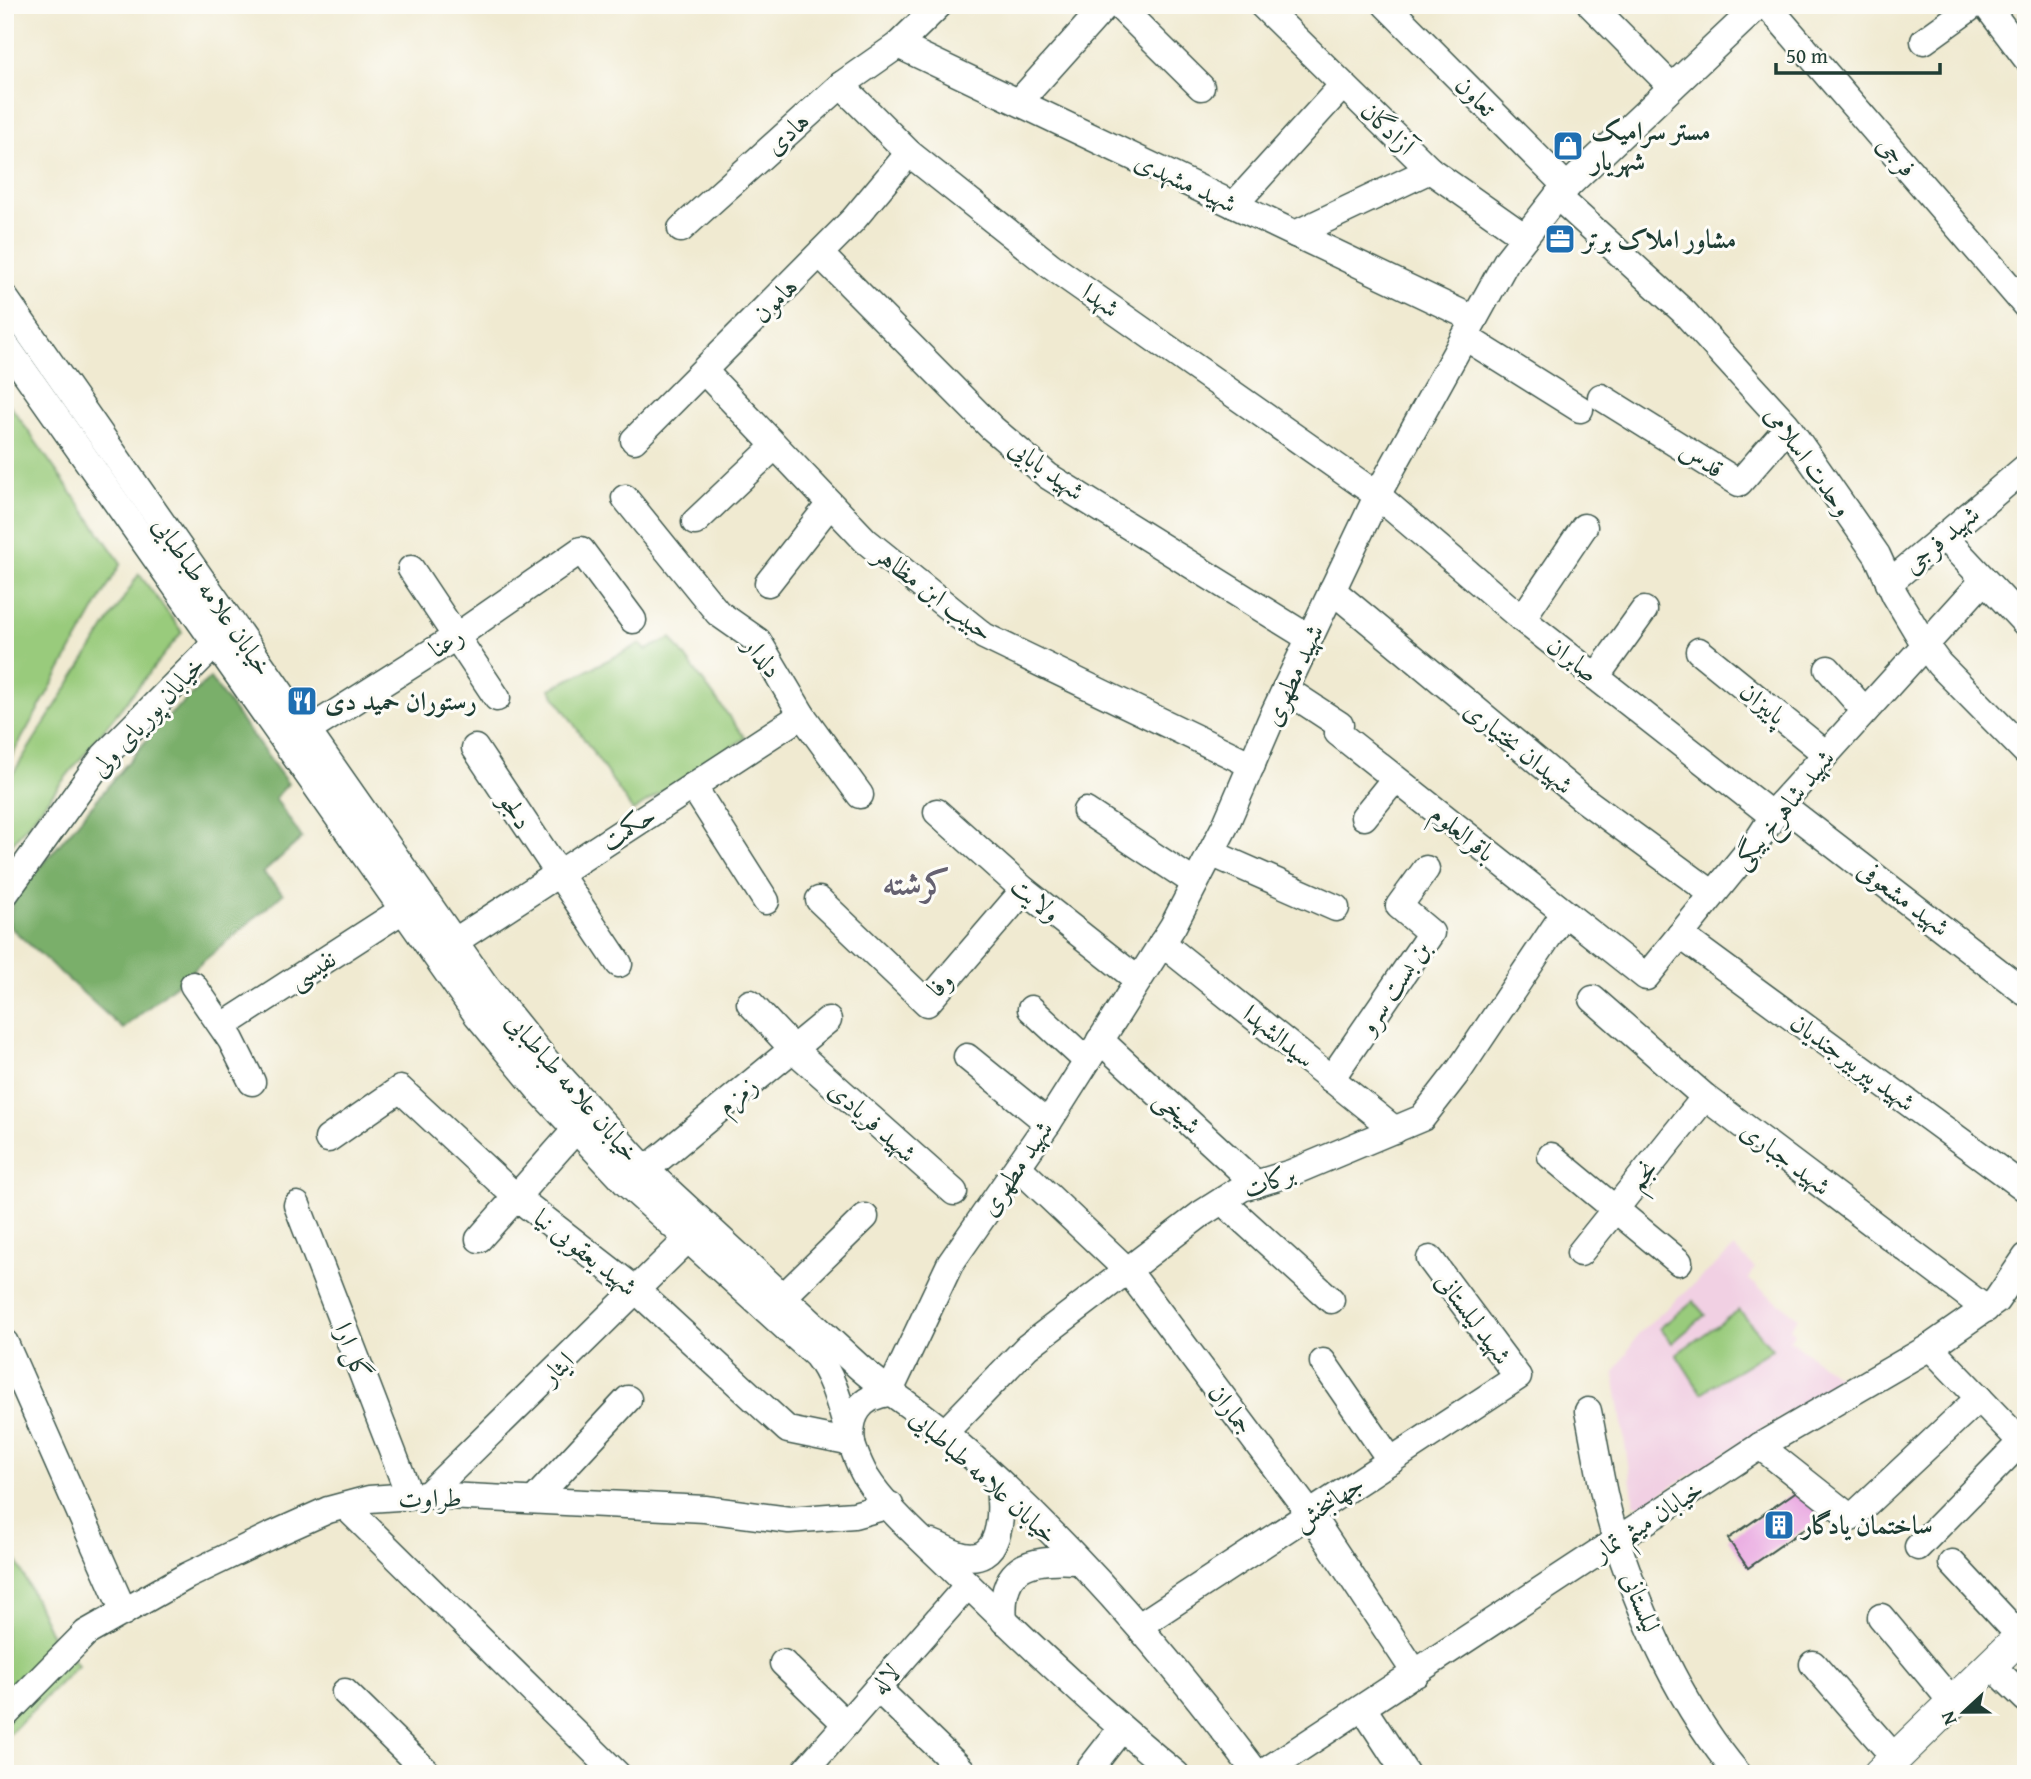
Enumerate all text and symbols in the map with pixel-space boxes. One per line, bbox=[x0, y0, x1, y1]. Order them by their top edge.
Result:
scale bar bbox=[1776, 32, 1940, 76]
text: 50 m bbox=[1786, 40, 1828, 71]
street label: تعاون bbox=[1446, 66, 1507, 126]
street label: آزادگان bbox=[1352, 92, 1426, 165]
street label: هادی bbox=[755, 102, 818, 164]
place label: مستر سرامیک شهریار bbox=[1588, 111, 1711, 180]
street label: فرجی bbox=[1868, 126, 1927, 185]
shop icon: مستر سرامیک شهریار bbox=[1551, 129, 1585, 163]
street label: شهید مشهدی bbox=[1128, 141, 1244, 222]
place label: مشاور املاک برتر bbox=[1580, 219, 1736, 258]
office icon: مشاور املاک برتر bbox=[1543, 222, 1577, 256]
street label: هامون bbox=[743, 268, 807, 332]
street label: شهدا bbox=[1074, 272, 1128, 327]
street label: وحدت اسلامی bbox=[1756, 397, 1863, 524]
street label: شهید بابایی bbox=[1001, 428, 1094, 510]
street label: قدس bbox=[1673, 430, 1732, 487]
street label: شهید فرجی bbox=[1894, 495, 1988, 583]
street label: خیابان علامه طباطبایی bbox=[144, 508, 283, 684]
street label: حبیب ابن مظاهر bbox=[864, 533, 1002, 650]
street label: رعنا bbox=[420, 616, 471, 667]
street label: شهید مطهری bbox=[1252, 617, 1333, 732]
street label: دلدار bbox=[733, 625, 792, 686]
street label: صابران bbox=[1539, 626, 1608, 692]
street label: خیابان پوریای ولی bbox=[80, 646, 213, 785]
street label: پاییزان bbox=[1731, 672, 1796, 734]
place label: رستوران حمید دی bbox=[325, 681, 477, 720]
restaurant icon: رستوران حمید دی bbox=[285, 684, 319, 718]
street label: شهیدان بختیاری bbox=[1456, 690, 1583, 803]
street label: شهید شاهرخ بیگی bbox=[1722, 740, 1847, 881]
street label: دلجو bbox=[488, 782, 543, 837]
street label: باقرالعلوم bbox=[1420, 794, 1504, 874]
street label: حکمت bbox=[592, 795, 663, 860]
street label: شهید مشعوفی bbox=[1850, 850, 1959, 945]
district label: کرشته bbox=[882, 859, 950, 907]
street label: ولایت bbox=[1003, 866, 1070, 931]
street label: بن بست سرو bbox=[1346, 932, 1440, 1044]
street label: نفیسی bbox=[280, 939, 343, 998]
street label: وفا bbox=[917, 961, 962, 1006]
street label: سیدالشهدا bbox=[1235, 994, 1324, 1077]
street label: خیابان علامه طباطبایی bbox=[497, 1003, 650, 1170]
street label: شهید پیربیرجندیان bbox=[1782, 1003, 1924, 1121]
street label: زمزم bbox=[708, 1066, 768, 1127]
street label: شهید فریادی bbox=[820, 1070, 926, 1171]
street label: شیخی bbox=[1146, 1080, 1211, 1144]
street label: شهید جباری bbox=[1733, 1110, 1840, 1205]
street label: شهید مطهری bbox=[969, 1112, 1062, 1224]
street label: نجم bbox=[1617, 1151, 1671, 1202]
street label: برکات bbox=[1237, 1153, 1301, 1208]
street label: شهید یعقوبی نیا bbox=[526, 1198, 647, 1305]
street label: شهید لیلستانی bbox=[1427, 1263, 1522, 1372]
street label: گل ارا bbox=[325, 1317, 382, 1385]
street label: ایثار bbox=[529, 1342, 582, 1396]
street label: جماران bbox=[1199, 1375, 1264, 1443]
street label: خیابان علامه طباطبایی bbox=[902, 1398, 1067, 1553]
street label: جهانبخش bbox=[1284, 1464, 1371, 1539]
street label: خیابان میثم تمار bbox=[1582, 1469, 1715, 1578]
street label: طراوت bbox=[398, 1477, 462, 1518]
place label: ساختمان یادگار bbox=[1799, 1505, 1933, 1544]
building icon: ساختمان یادگار bbox=[1762, 1508, 1796, 1542]
street label: لیلستانی bbox=[1612, 1566, 1671, 1638]
street label: لاله bbox=[860, 1654, 909, 1703]
north arrow bbox=[1930, 1678, 2000, 1748]
text: N bbox=[1933, 1707, 1964, 1730]

